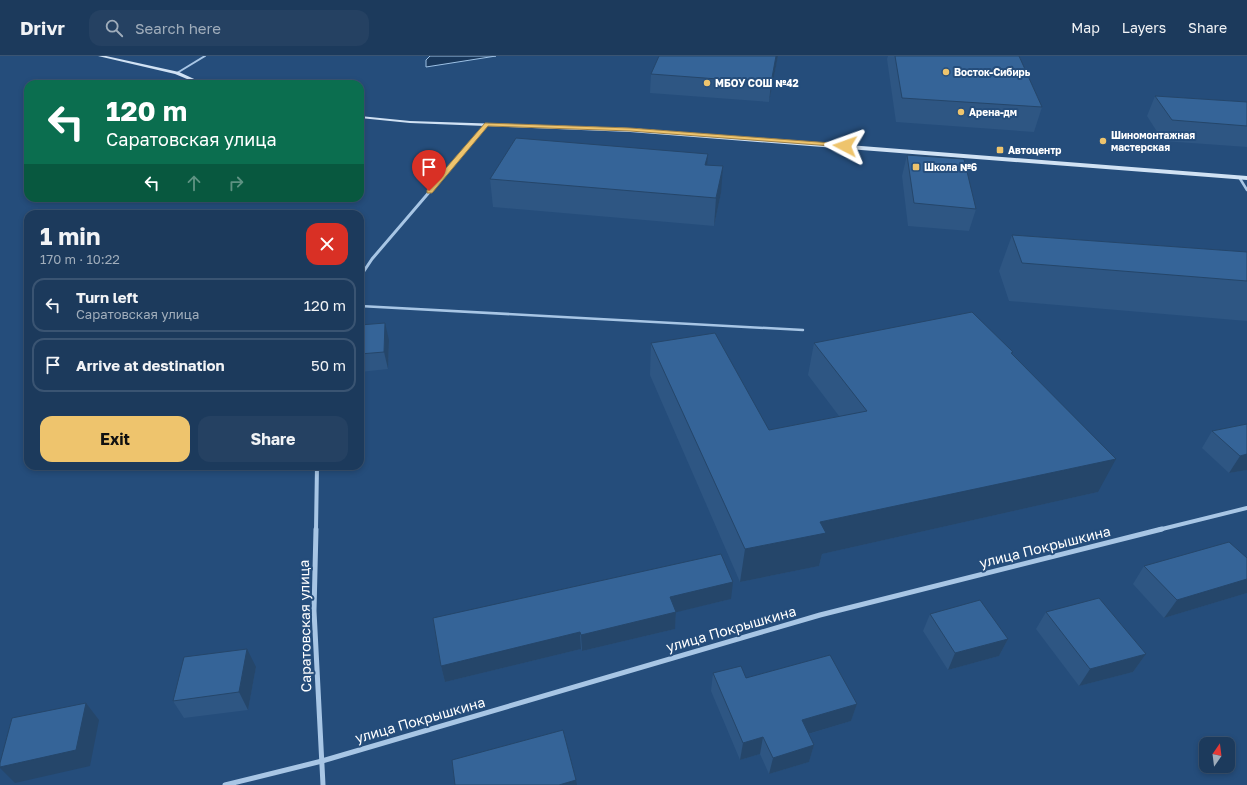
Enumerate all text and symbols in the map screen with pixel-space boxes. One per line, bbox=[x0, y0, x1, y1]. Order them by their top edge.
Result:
search box bbox=[89, 10, 369, 46]
text: Drivr bbox=[20, 16, 65, 39]
icon: search bbox=[103, 17, 125, 39]
text: Search here bbox=[135, 19, 221, 37]
text: Map bbox=[1071, 19, 1100, 36]
text: Layers bbox=[1122, 19, 1166, 36]
text: Share bbox=[1188, 19, 1227, 36]
place label: Восток-Сибирь bbox=[954, 66, 1031, 78]
marker: Восток-Сибирь bbox=[941, 67, 951, 77]
place label: МБОУ СОШ №42 bbox=[715, 77, 799, 89]
marker: МБОУ СОШ №42 bbox=[702, 78, 712, 88]
text: 120 m bbox=[106, 94, 187, 127]
icon: left bbox=[40, 96, 92, 148]
place label: Арена-дм bbox=[969, 106, 1017, 118]
marker: Арена-дм bbox=[956, 107, 966, 117]
position arrow bbox=[824, 125, 866, 167]
text: Саратовская улица bbox=[106, 128, 277, 150]
place label: Шиномонтажная мастерская bbox=[1111, 129, 1195, 153]
marker: Шиномонтажная мастерская bbox=[1098, 136, 1108, 146]
place label: Автоцентр bbox=[1008, 144, 1062, 156]
marker: Автоцентр bbox=[995, 145, 1005, 155]
pin bbox=[412, 150, 446, 191]
icon: arrive bbox=[418, 156, 440, 178]
place label: Школа №6 bbox=[924, 161, 977, 173]
marker: Школа №6 bbox=[911, 162, 921, 172]
icon: left bbox=[141, 172, 163, 194]
icon: ahead bbox=[183, 172, 205, 194]
icon: right bbox=[225, 172, 247, 194]
text: 1 min bbox=[40, 221, 100, 250]
button: close bbox=[306, 223, 348, 265]
text: 170 m · 10:22 bbox=[40, 251, 120, 267]
text: Turn left bbox=[76, 288, 138, 306]
icon: left bbox=[42, 294, 64, 316]
text: 120 m bbox=[304, 296, 346, 314]
text: Саратовская улица bbox=[76, 306, 199, 322]
icon: arrive bbox=[42, 354, 64, 376]
text: Arrive at destination bbox=[76, 356, 225, 374]
text: 50 m bbox=[311, 356, 346, 374]
button: Exit bbox=[40, 416, 190, 462]
button: Share bbox=[198, 416, 348, 462]
street label: улица Покрышкина bbox=[977, 522, 1112, 571]
street label: Саратовская улица bbox=[295, 559, 314, 693]
street label: улица Покрышкина bbox=[664, 602, 798, 655]
street label: улица Покрышкина bbox=[353, 693, 487, 746]
north arrow bbox=[1199, 737, 1235, 773]
map controls bbox=[1199, 737, 1235, 773]

